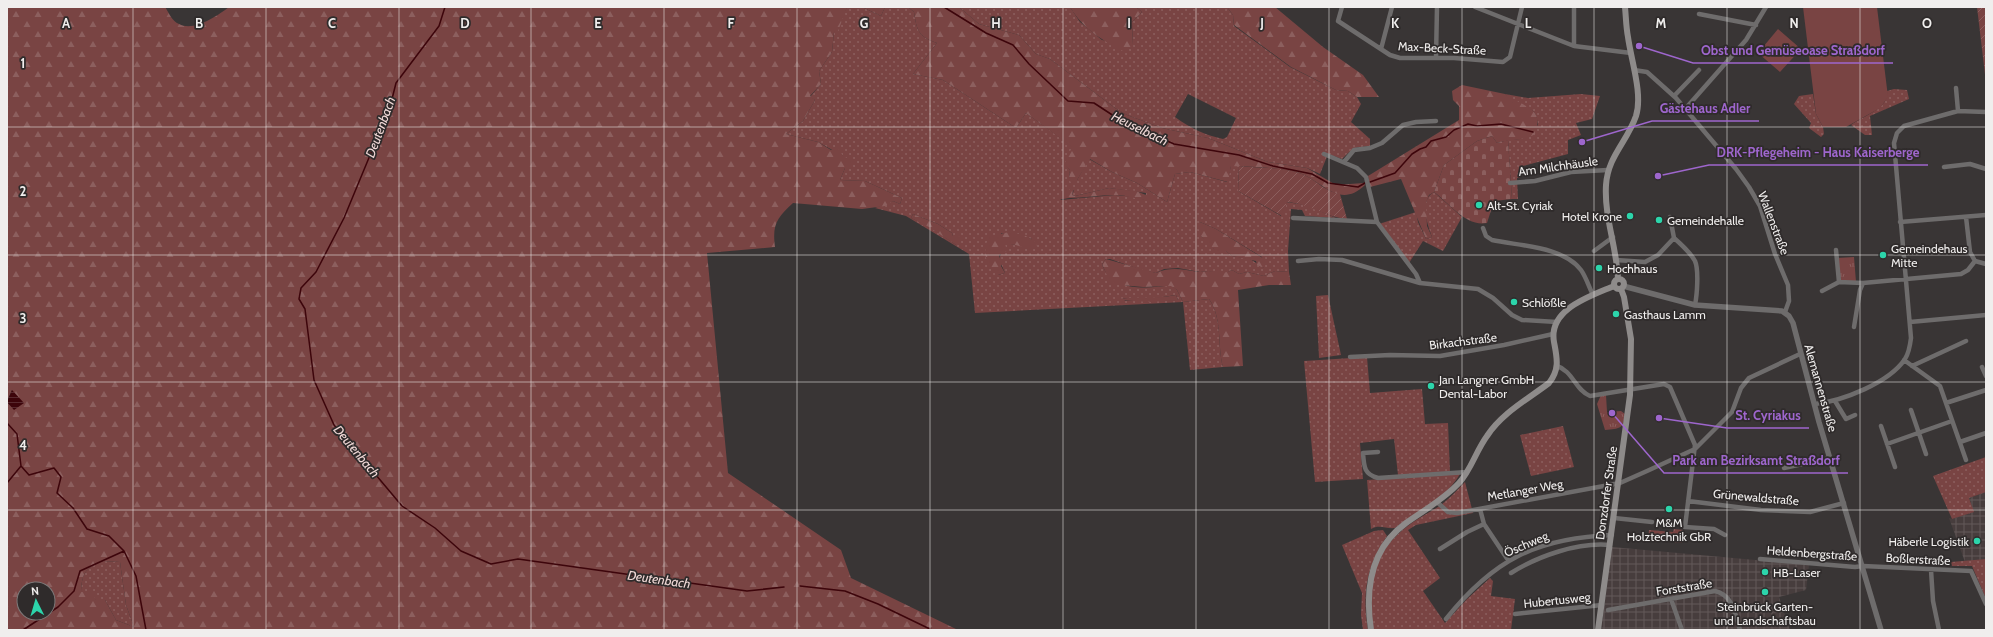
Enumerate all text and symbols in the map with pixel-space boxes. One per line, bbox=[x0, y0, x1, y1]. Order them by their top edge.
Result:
text: A bbox=[62, 15, 71, 31]
text: B bbox=[195, 15, 203, 31]
text: C bbox=[328, 15, 336, 31]
text: D bbox=[460, 15, 470, 31]
text: E bbox=[594, 15, 602, 31]
text: F bbox=[728, 15, 735, 31]
text: G bbox=[860, 15, 869, 31]
text: H bbox=[991, 15, 1001, 31]
text: I bbox=[1127, 15, 1131, 31]
text: J bbox=[1259, 15, 1264, 31]
text: K bbox=[1391, 15, 1400, 31]
text: L bbox=[1525, 15, 1532, 31]
text: M bbox=[1656, 15, 1667, 31]
text: N bbox=[1789, 15, 1799, 31]
text: O bbox=[1922, 15, 1932, 31]
street label: Max-Beck-Straße bbox=[1397, 38, 1487, 58]
callout: Obst und Gemüseoase Straßdorf bbox=[1693, 38, 1893, 63]
text: Obst und Gemüseoase Straßdorf bbox=[1701, 42, 1886, 58]
text: 1 bbox=[21, 55, 25, 71]
water label: Deutenbach bbox=[362, 94, 398, 160]
callout: Gästehaus Adler bbox=[1652, 96, 1759, 121]
text: Gästehaus Adler bbox=[1660, 100, 1751, 116]
water label: Heuselbach bbox=[1109, 107, 1171, 149]
callout: DRK-Pflegeheim - Haus Kaiserberge bbox=[1709, 140, 1928, 165]
text: DRK-Pflegeheim - Haus Kaiserberge bbox=[1717, 144, 1920, 160]
street label: Am Milchhäusle bbox=[1517, 153, 1599, 179]
text: 2 bbox=[20, 183, 27, 199]
street label: Wallenstraße bbox=[1755, 189, 1793, 257]
place label: Alt-St. Cyriak bbox=[1487, 198, 1554, 213]
marker: Alt-St. Cyriak bbox=[1474, 200, 1484, 210]
place label: Hotel Krone bbox=[1562, 209, 1622, 224]
marker: Hotel Krone bbox=[1625, 211, 1635, 221]
place label: Gemeindehalle bbox=[1667, 213, 1744, 228]
marker: Gemeindehalle bbox=[1654, 215, 1664, 225]
place label: Gemeindehaus Mitte bbox=[1891, 241, 1967, 270]
marker: Gemeindehaus Mitte bbox=[1878, 250, 1888, 260]
place label: Hochhaus bbox=[1607, 261, 1657, 276]
marker: Hochhaus bbox=[1594, 263, 1604, 273]
place label: Schlößle bbox=[1522, 295, 1566, 310]
marker: Schlößle bbox=[1509, 297, 1519, 307]
place label: Gasthaus Lamm bbox=[1624, 307, 1706, 322]
marker: Gasthaus Lamm bbox=[1611, 309, 1621, 319]
text: 3 bbox=[19, 310, 27, 326]
street label: Birkachstraße bbox=[1428, 329, 1498, 353]
street label: Alemannenstraße bbox=[1801, 343, 1841, 433]
place label: Jan Langner GmbH Dental-Labor bbox=[1438, 372, 1534, 401]
marker: Jan Langner GmbH Dental-Labor bbox=[1426, 381, 1436, 391]
callout: St. Cyriakus bbox=[1727, 403, 1809, 428]
text: St. Cyriakus bbox=[1735, 407, 1801, 423]
water label: Deutenbach bbox=[330, 422, 384, 480]
text: 4 bbox=[19, 437, 27, 453]
street label: Donzdorfer Straße bbox=[1592, 445, 1620, 541]
callout: Park am Bezirksamt Straßdorf bbox=[1664, 448, 1848, 473]
text: Park am Bezirksamt Straßdorf bbox=[1672, 452, 1840, 468]
street label: Metlanger Weg bbox=[1486, 476, 1565, 504]
street label: Grünewaldstraße bbox=[1712, 486, 1800, 508]
marker: M&M Holztechnik GbR bbox=[1664, 504, 1674, 514]
place label: M&M Holztechnik GbR bbox=[1627, 515, 1712, 544]
street label: Öschweg bbox=[1502, 528, 1551, 560]
place label: Häberle Logistik bbox=[1889, 534, 1970, 549]
marker: Häberle Logistik bbox=[1972, 536, 1982, 546]
street label: Heldenbergstraße bbox=[1766, 542, 1858, 564]
street label: Boßlerstraße bbox=[1885, 550, 1951, 568]
place label: HB-Laser bbox=[1773, 565, 1821, 580]
water label: Deutenbach bbox=[626, 567, 692, 591]
marker: HB-Laser bbox=[1760, 567, 1770, 577]
street label: Forststraße bbox=[1655, 575, 1713, 599]
north arrow bbox=[16, 581, 56, 621]
text: N bbox=[31, 584, 40, 598]
marker: Steinbrück Garten- und Landschaftsbau bbox=[1760, 587, 1770, 597]
street label: Hubertusweg bbox=[1523, 589, 1592, 611]
place label: Steinbrück Garten- und Landschaftsbau bbox=[1714, 599, 1816, 628]

